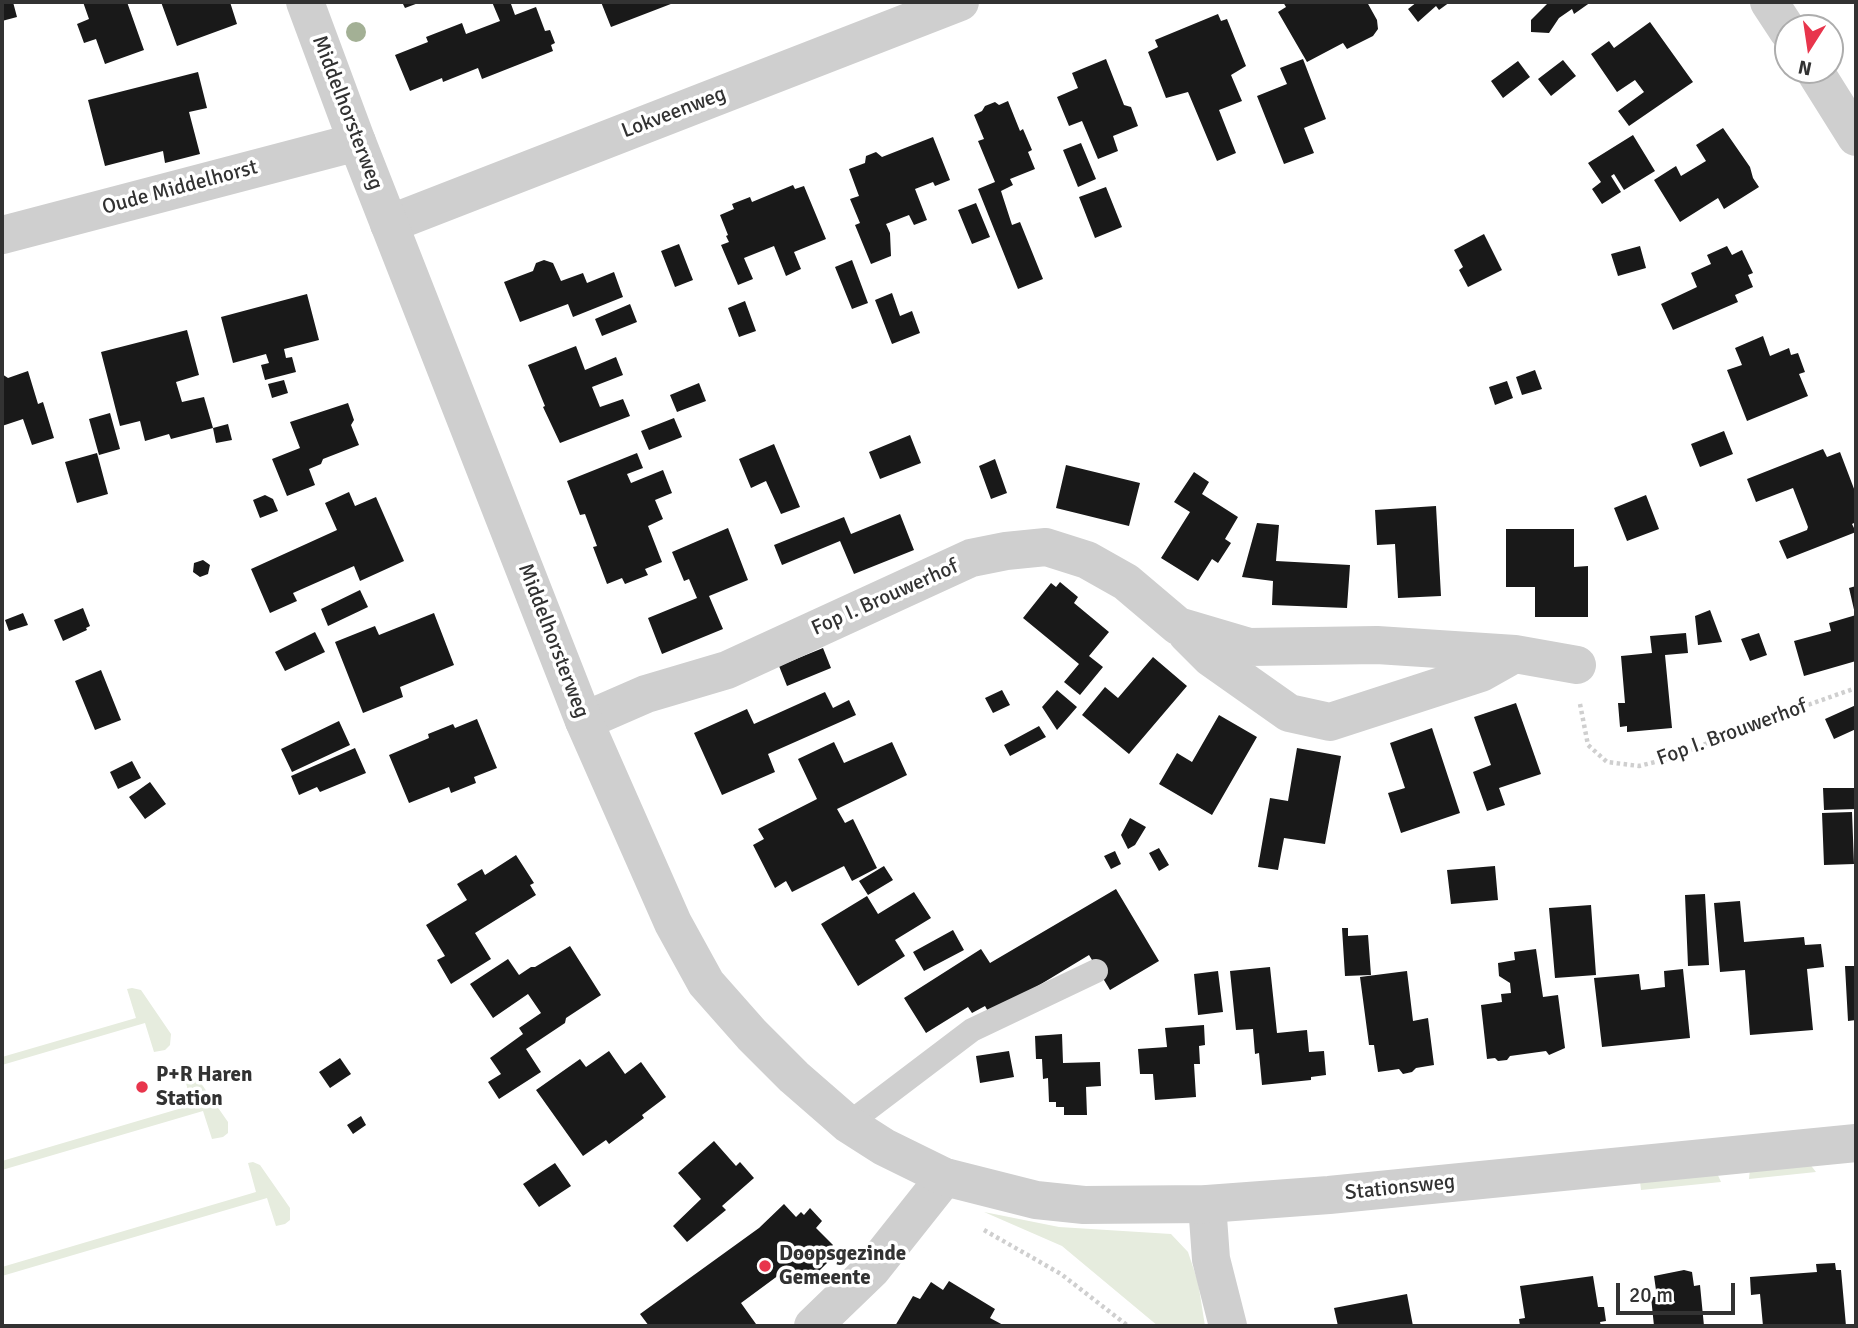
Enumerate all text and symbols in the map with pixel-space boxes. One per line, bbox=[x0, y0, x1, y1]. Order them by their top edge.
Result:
north arrow bbox=[1774, 14, 1844, 84]
street label: Middelhorsterweg bbox=[306, 32, 388, 194]
text: N bbox=[1796, 54, 1814, 81]
street label: Lokveenweg bbox=[618, 82, 730, 144]
street label: Oude Middelhorst bbox=[100, 155, 260, 221]
street label: Fop I. Brouwerhof bbox=[808, 554, 962, 642]
street label: Middelhorsterweg bbox=[512, 560, 594, 722]
street label: Fop I. Brouwerhof bbox=[1654, 694, 1810, 772]
place label: P+R Haren Station bbox=[156, 1062, 252, 1112]
marker: P+R Haren Station bbox=[134, 1079, 150, 1095]
street label: Stationsweg bbox=[1344, 1170, 1456, 1206]
place label: Doopsgezinde Gemeente bbox=[779, 1241, 906, 1291]
marker: Doopsgezinde Gemeente bbox=[757, 1258, 773, 1274]
scale bar bbox=[1620, 1268, 1739, 1312]
text: 20 m bbox=[1629, 1282, 1673, 1308]

